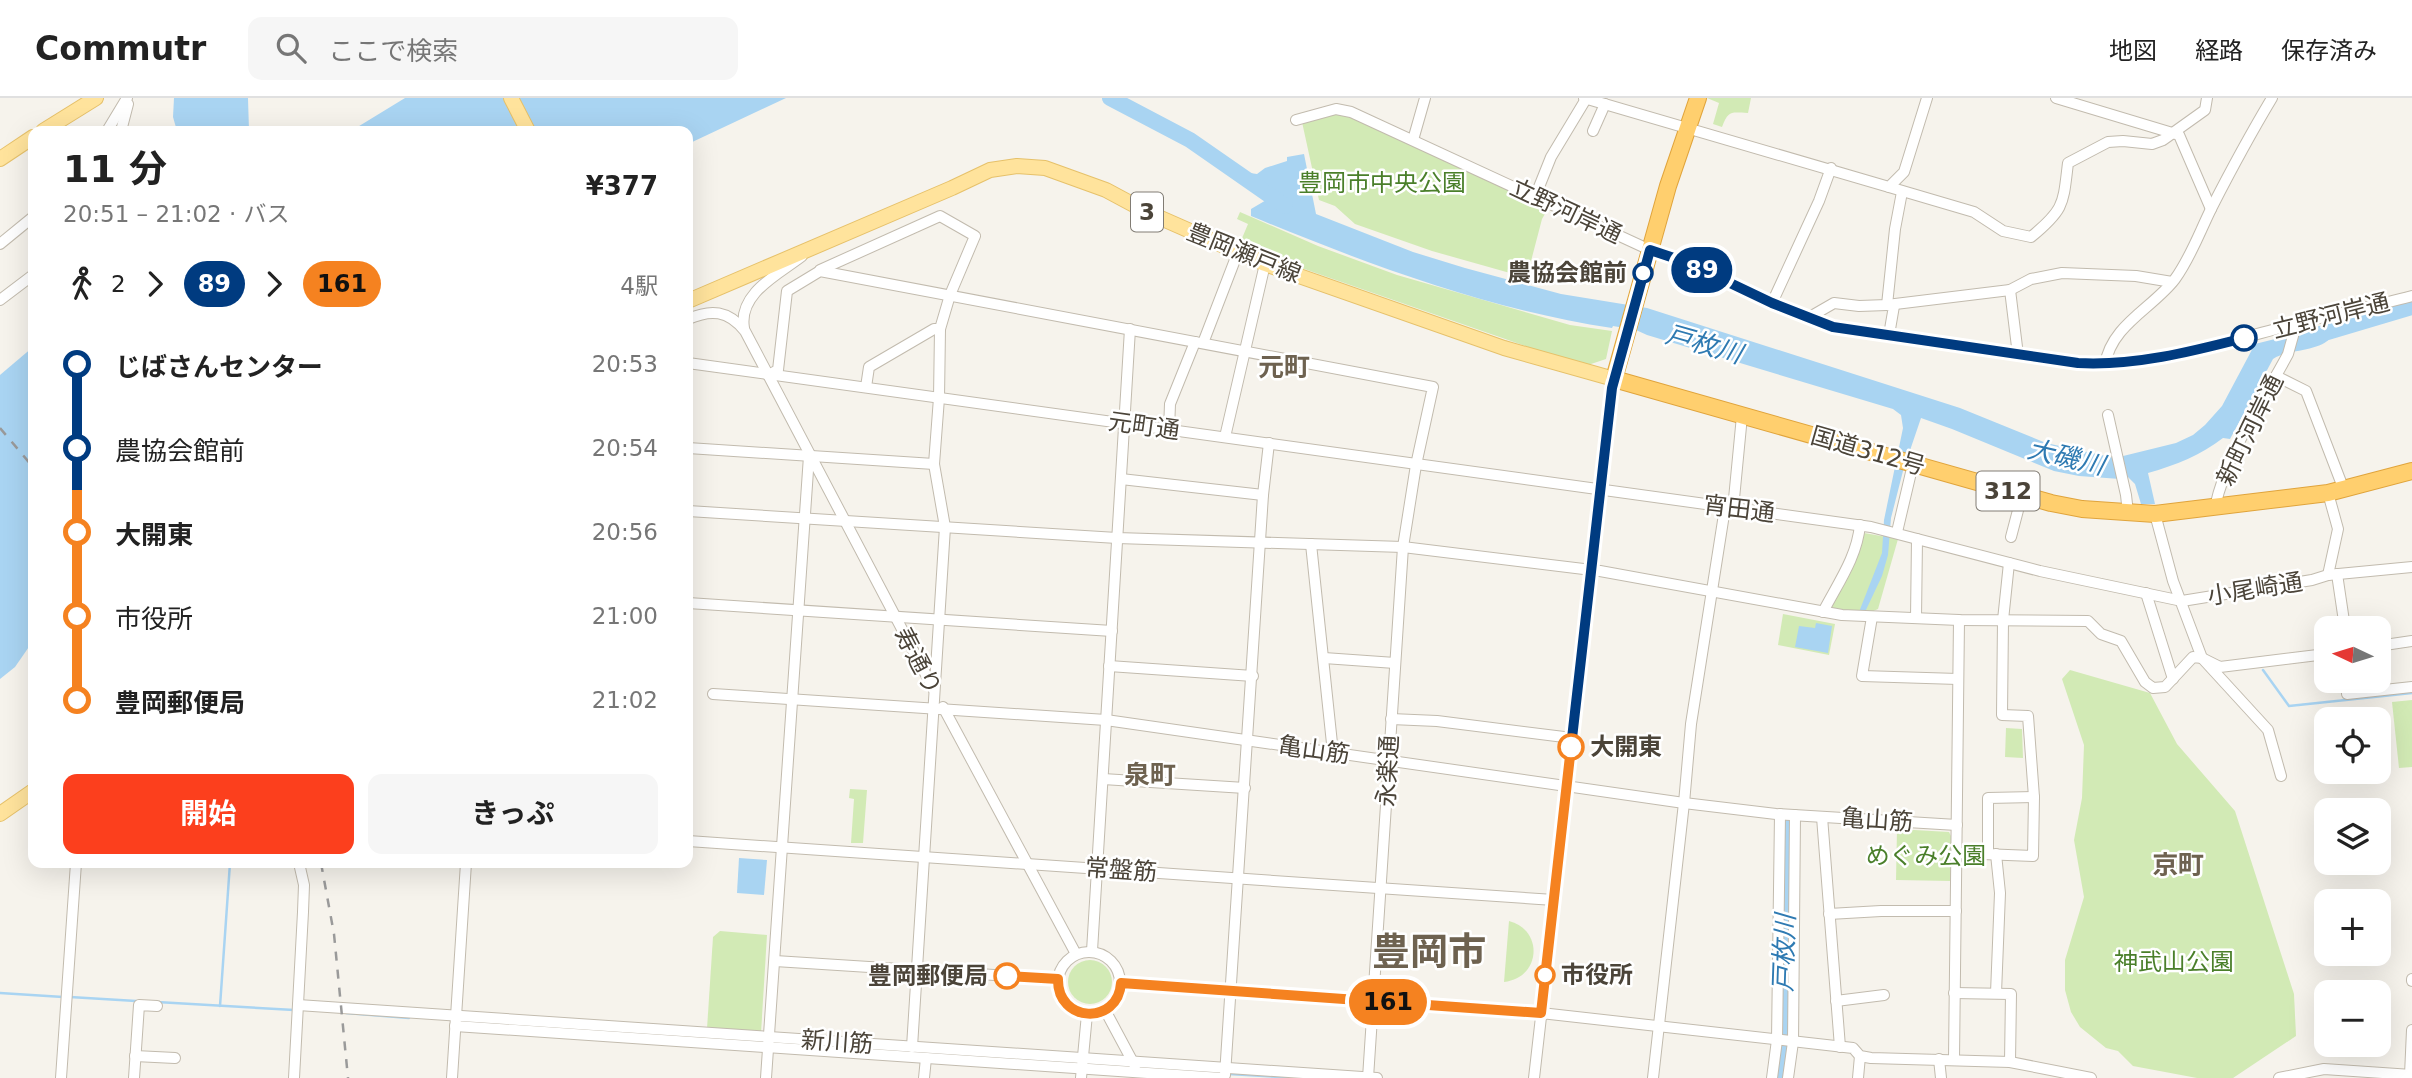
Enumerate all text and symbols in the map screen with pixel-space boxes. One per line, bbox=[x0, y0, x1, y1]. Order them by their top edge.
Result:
search box bbox=[248, 17, 738, 80]
text: Commutr bbox=[35, 29, 206, 68]
icon: search bbox=[272, 29, 310, 67]
text: ここで検索 bbox=[328, 36, 458, 66]
text: 地図 bbox=[2109, 37, 2157, 65]
text: 経路 bbox=[2195, 37, 2243, 65]
text: 保存済み bbox=[2281, 37, 2377, 65]
text: 11 分 bbox=[63, 147, 167, 191]
park label: 豊岡市中央公園 bbox=[1298, 169, 1466, 197]
text: ¥377 bbox=[586, 171, 658, 201]
street label: 立野河岸通 bbox=[1506, 173, 1626, 249]
road number: 3 bbox=[1131, 192, 1163, 232]
text: 20:51 – 21:02 · バス bbox=[63, 201, 290, 227]
street label: 豊岡瀬戸線 bbox=[1183, 218, 1305, 288]
line badge: 89 bbox=[1670, 247, 1734, 293]
text: 89 bbox=[1685, 256, 1719, 284]
place label: 農協会館前 bbox=[1507, 259, 1627, 287]
marker: 農協会館前 bbox=[1633, 263, 1653, 283]
icon: walk bbox=[63, 265, 101, 303]
icon: forward bbox=[136, 265, 174, 303]
icon: forward bbox=[255, 265, 293, 303]
text: 89 bbox=[198, 270, 231, 298]
text: 161 bbox=[317, 270, 367, 298]
text: 2 bbox=[111, 271, 126, 297]
text: 4駅 bbox=[620, 273, 658, 299]
street label: 立野河岸通 bbox=[2269, 288, 2393, 344]
water label: 戸枚川 bbox=[1662, 319, 1749, 370]
unlabelled marker bbox=[2231, 325, 2257, 351]
text: 20:53 bbox=[592, 351, 658, 377]
text: じばさんセンター bbox=[115, 352, 323, 382]
district label: 元町 bbox=[1258, 352, 1310, 382]
street label: 新町河岸通 bbox=[2211, 370, 2289, 490]
street label: 元町通 bbox=[1106, 407, 1182, 445]
street label: 国道312号 bbox=[1808, 421, 1928, 481]
water label: 大磯川 bbox=[2025, 434, 2110, 481]
text: 20:54 bbox=[592, 435, 658, 461]
text: 農協会館前 bbox=[115, 436, 245, 466]
road number: 312 bbox=[1976, 472, 2039, 510]
street label: 宵田通 bbox=[1702, 491, 1776, 527]
text: 20:56 bbox=[592, 519, 658, 545]
text: 大開東 bbox=[115, 520, 193, 550]
street label: 小尾崎通 bbox=[2205, 568, 2305, 610]
text: 21:00 bbox=[592, 603, 658, 629]
text: 市役所 bbox=[115, 604, 193, 634]
north arrow bbox=[2314, 616, 2390, 693]
map controls bbox=[2314, 616, 2391, 1057]
street label: 寿通り bbox=[889, 623, 947, 699]
text: 21:02 bbox=[592, 687, 658, 713]
text: 豊岡郵便局 bbox=[115, 688, 245, 718]
button: locate bbox=[2314, 707, 2391, 784]
street label: 亀山筋 bbox=[1276, 731, 1352, 769]
place label: 大開東 bbox=[1590, 733, 1662, 761]
street label: 永楽通 bbox=[1372, 734, 1404, 808]
marker: 大開東 bbox=[1558, 734, 1584, 760]
district label: 泉町 bbox=[1124, 760, 1176, 790]
button: 開始 bbox=[63, 774, 354, 854]
button: きっぷ bbox=[368, 774, 658, 854]
button: layers bbox=[2314, 798, 2391, 875]
street label: 亀山筋 bbox=[1840, 804, 1914, 836]
park label: めぐみ公園 bbox=[1866, 842, 1986, 870]
district label: 京町 bbox=[2152, 850, 2204, 880]
street label: 常盤筋 bbox=[1084, 854, 1158, 886]
button: + bbox=[2314, 889, 2391, 966]
water label: 戸枚川 bbox=[1768, 911, 1800, 993]
district label: 豊岡市 bbox=[1372, 930, 1486, 974]
park label: 神武山公園 bbox=[2114, 948, 2234, 976]
place label: 市役所 bbox=[1561, 961, 1633, 989]
place label: 豊岡郵便局 bbox=[868, 962, 988, 990]
marker: 豊岡郵便局 bbox=[994, 963, 1020, 989]
marker: 市役所 bbox=[1535, 965, 1555, 985]
line badge: 161 bbox=[1348, 979, 1428, 1025]
button: − bbox=[2314, 980, 2391, 1057]
text: 161 bbox=[1363, 988, 1413, 1016]
street label: 新川筋 bbox=[800, 1026, 874, 1058]

